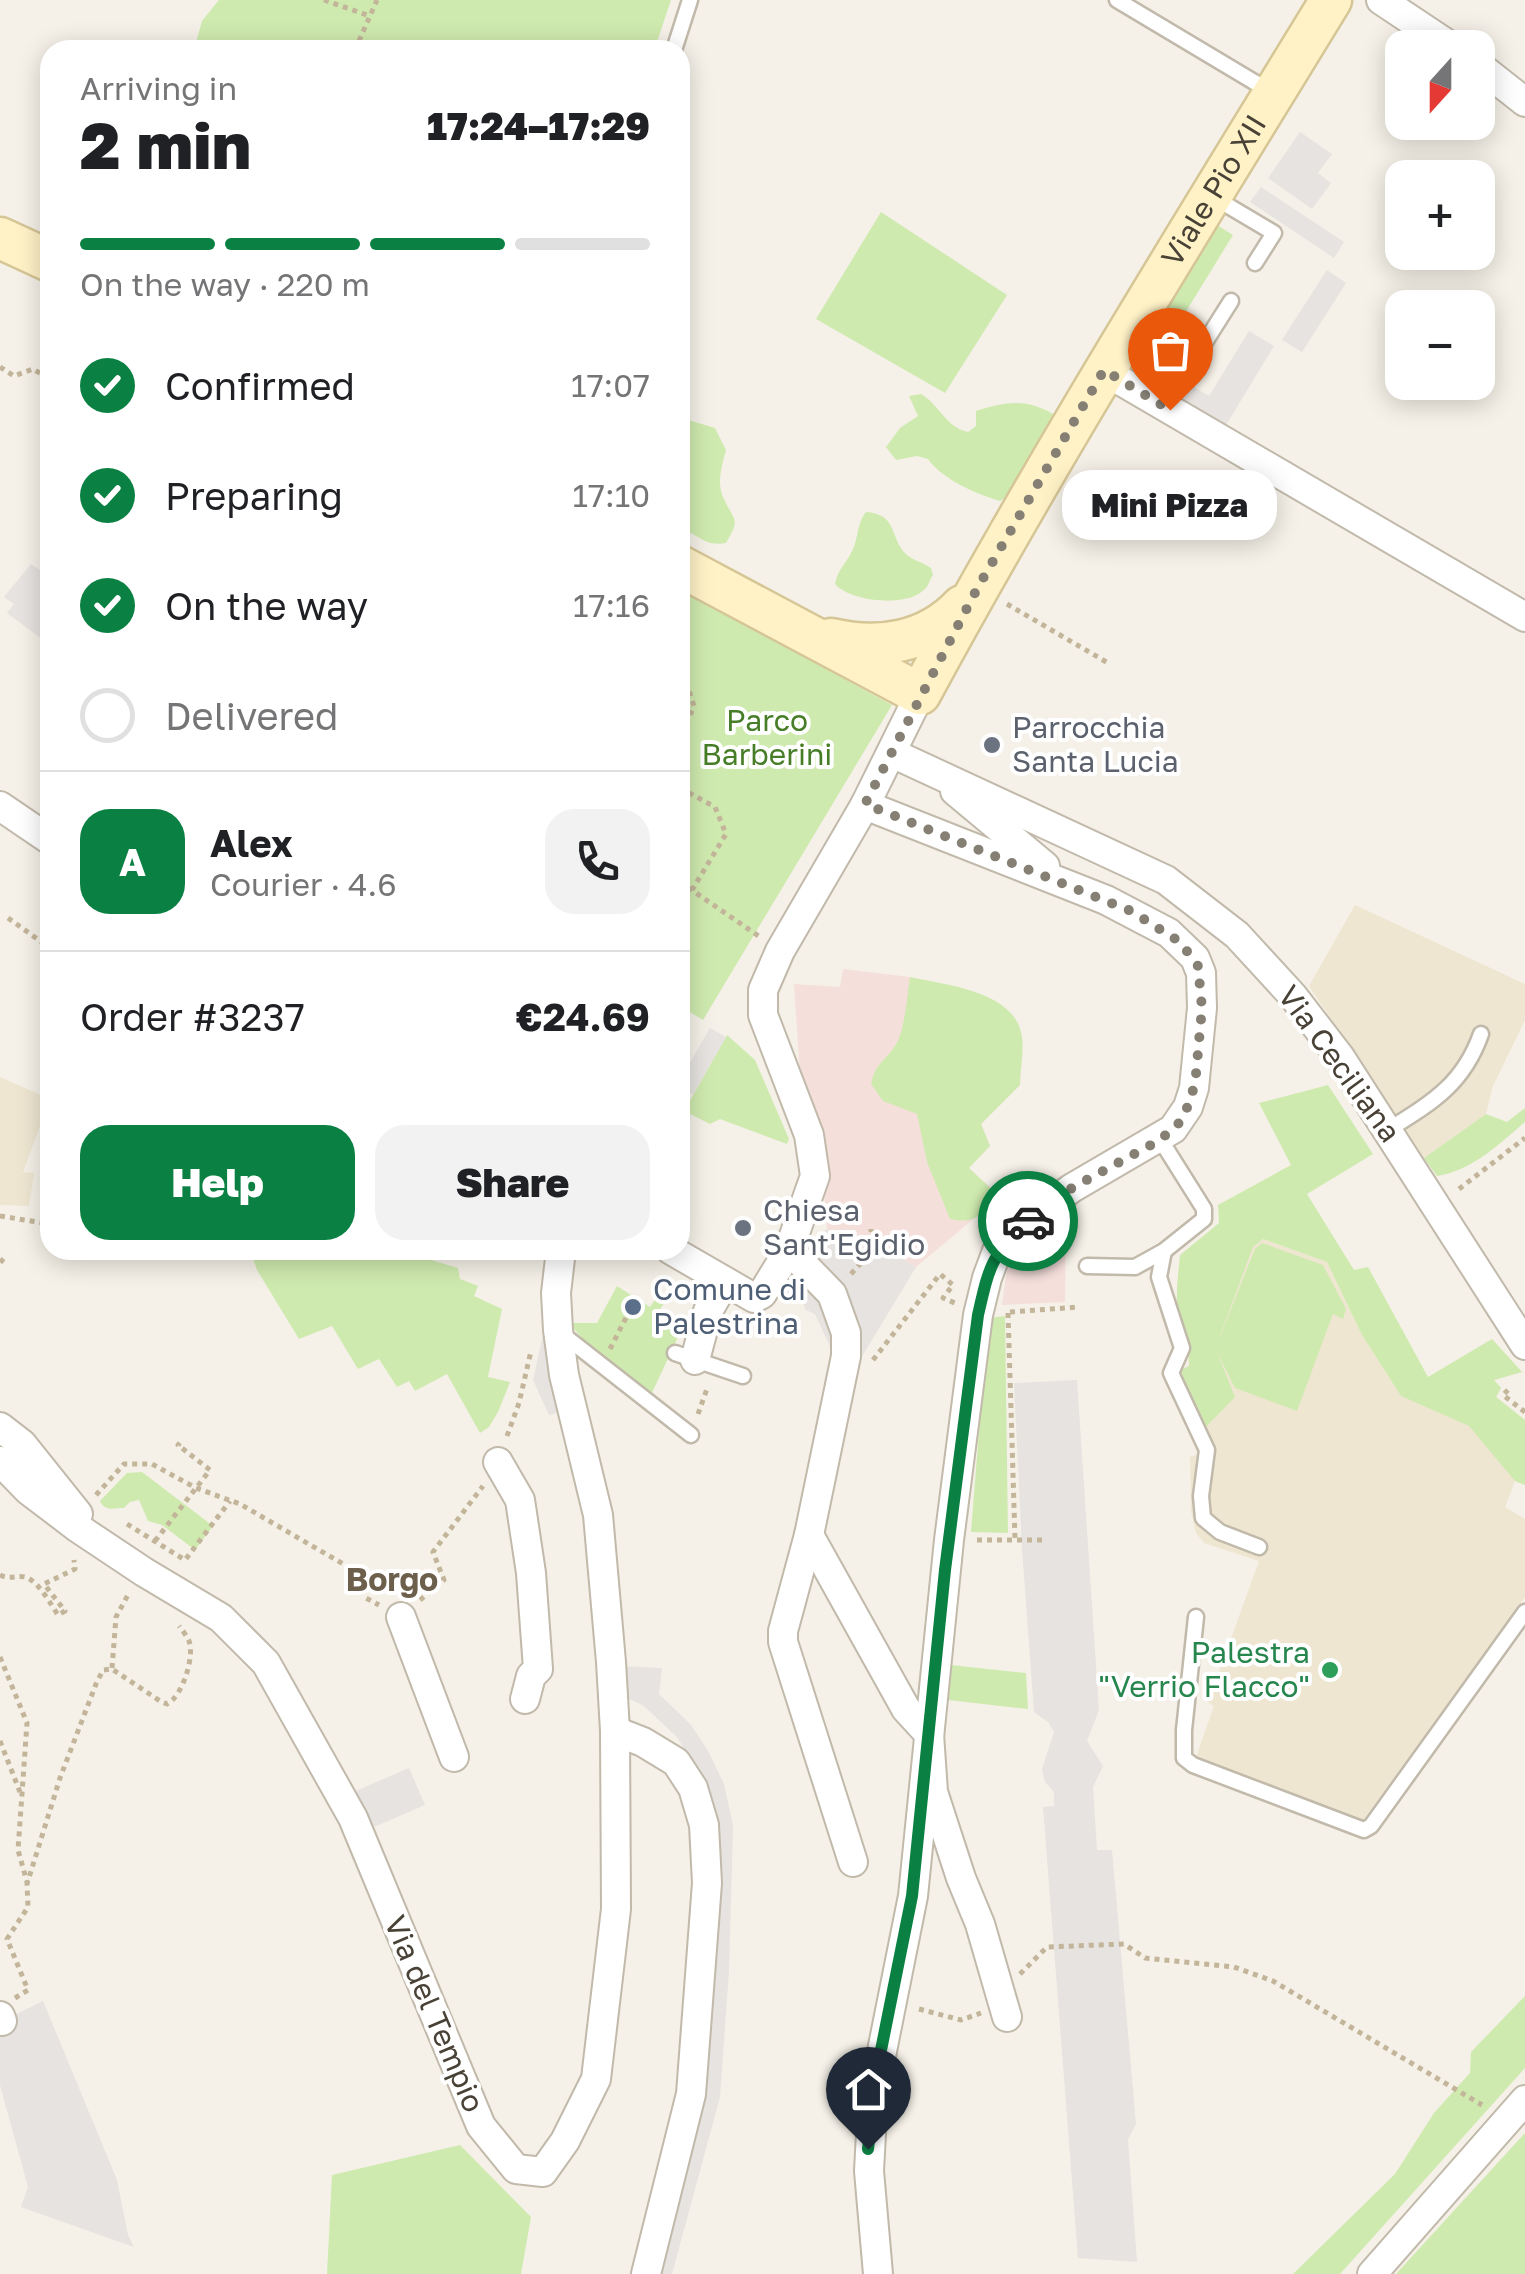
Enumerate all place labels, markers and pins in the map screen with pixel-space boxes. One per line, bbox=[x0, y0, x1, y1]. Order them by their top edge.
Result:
pin bbox=[1128, 308, 1213, 411]
callout: Mini Pizza bbox=[1062, 470, 1278, 540]
place label: Parrocchia Santa Lucia bbox=[1012, 709, 1179, 779]
marker: Parrocchia Santa Lucia bbox=[981, 734, 1003, 756]
place label: Chiesa Sant'Egidio bbox=[763, 1192, 925, 1262]
marker: Chiesa Sant'Egidio bbox=[732, 1217, 754, 1239]
place label: Comune di Palestrina bbox=[653, 1271, 806, 1341]
marker: Comune di Palestrina bbox=[622, 1296, 644, 1318]
place label: Palestra "Verrio Flacco" bbox=[1098, 1634, 1310, 1704]
marker: Palestra "Verrio Flacco" bbox=[1319, 1659, 1341, 1681]
pin bbox=[826, 2047, 911, 2150]

